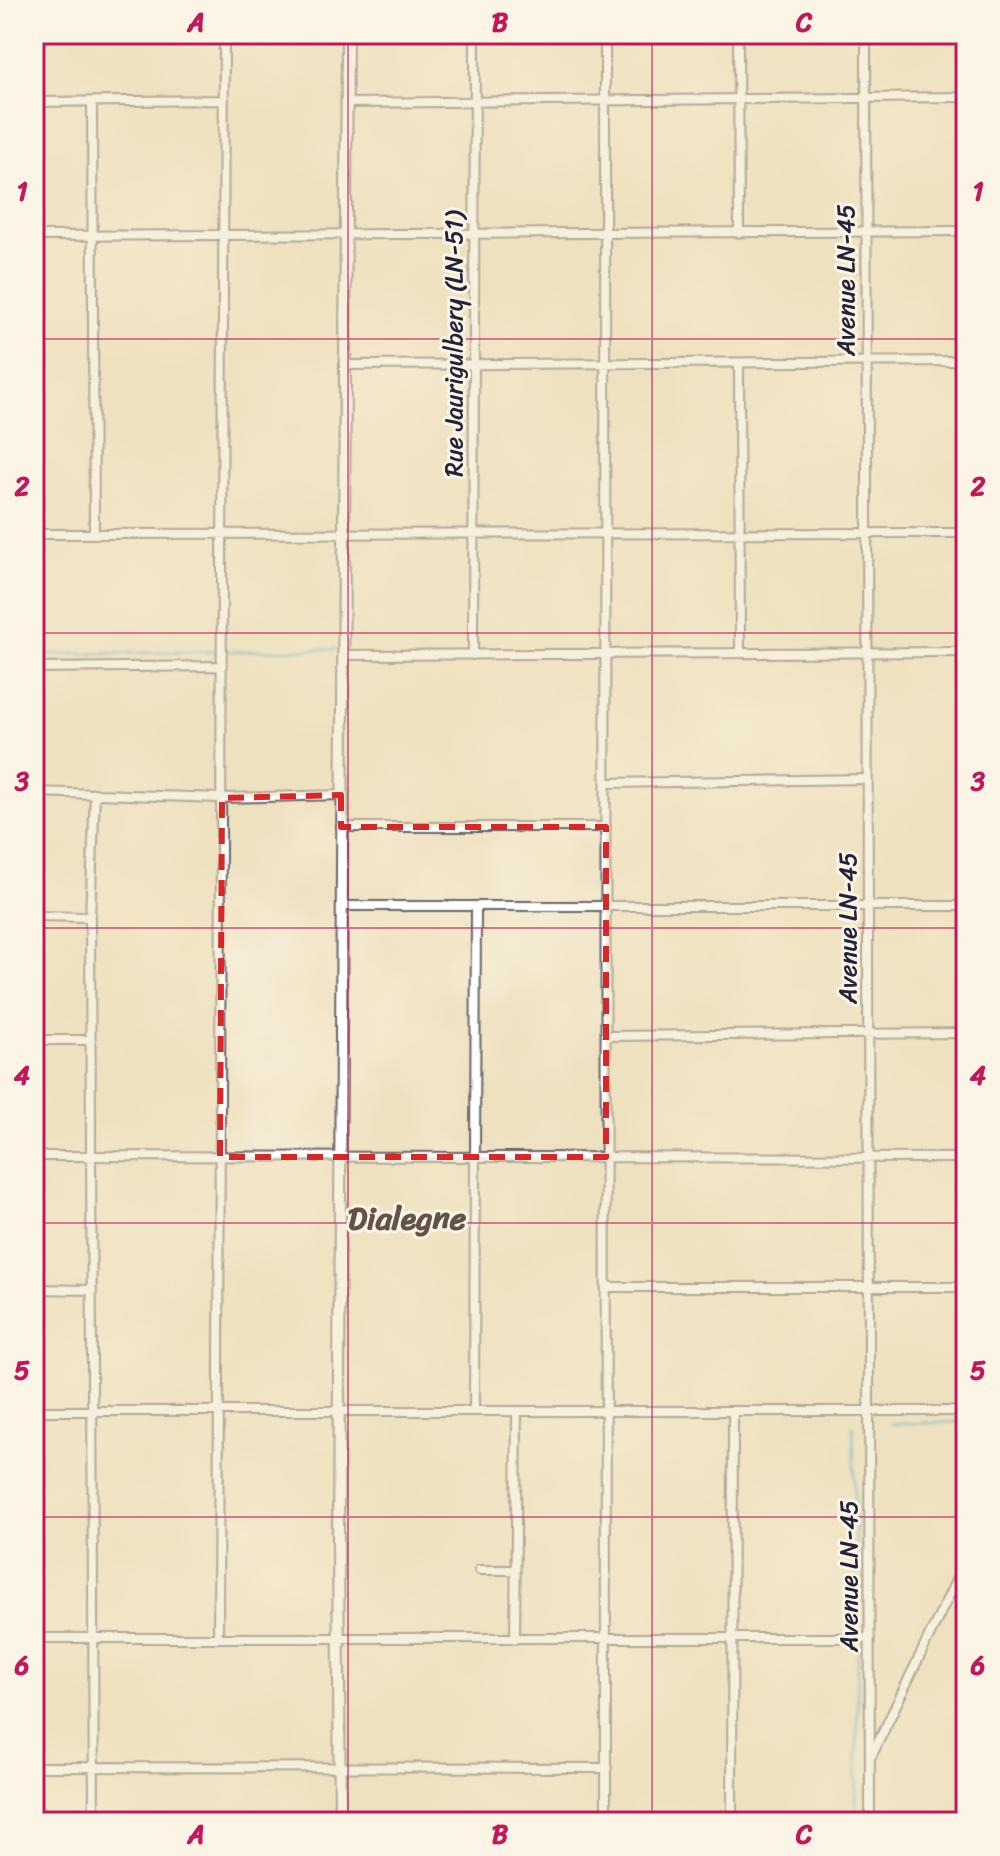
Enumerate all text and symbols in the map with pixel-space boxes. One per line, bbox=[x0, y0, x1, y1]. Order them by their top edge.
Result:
text: A bbox=[186, 0, 205, 45]
text: B bbox=[492, 0, 509, 45]
text: C bbox=[795, 0, 813, 45]
text: 1 bbox=[16, 168, 28, 214]
text: 1 bbox=[972, 168, 984, 214]
street label: Avenue LN-45 bbox=[825, 204, 867, 357]
street label: Rue Jaurigulbery (LN-51) bbox=[433, 210, 475, 477]
text: 2 bbox=[13, 463, 30, 509]
text: 2 bbox=[969, 463, 986, 509]
text: 3 bbox=[14, 758, 30, 804]
text: 3 bbox=[970, 758, 986, 804]
street label: Avenue LN-45 bbox=[827, 852, 869, 1005]
text: 4 bbox=[14, 1052, 30, 1098]
text: 4 bbox=[970, 1052, 986, 1098]
district label: Dialegne bbox=[348, 1190, 467, 1247]
text: 5 bbox=[14, 1347, 30, 1393]
text: 5 bbox=[970, 1347, 986, 1393]
street label: Avenue LN-45 bbox=[828, 1500, 870, 1653]
text: 6 bbox=[14, 1642, 30, 1688]
text: 6 bbox=[970, 1642, 986, 1688]
text: A bbox=[186, 1811, 205, 1856]
text: B bbox=[492, 1811, 509, 1856]
text: C bbox=[795, 1811, 813, 1856]

